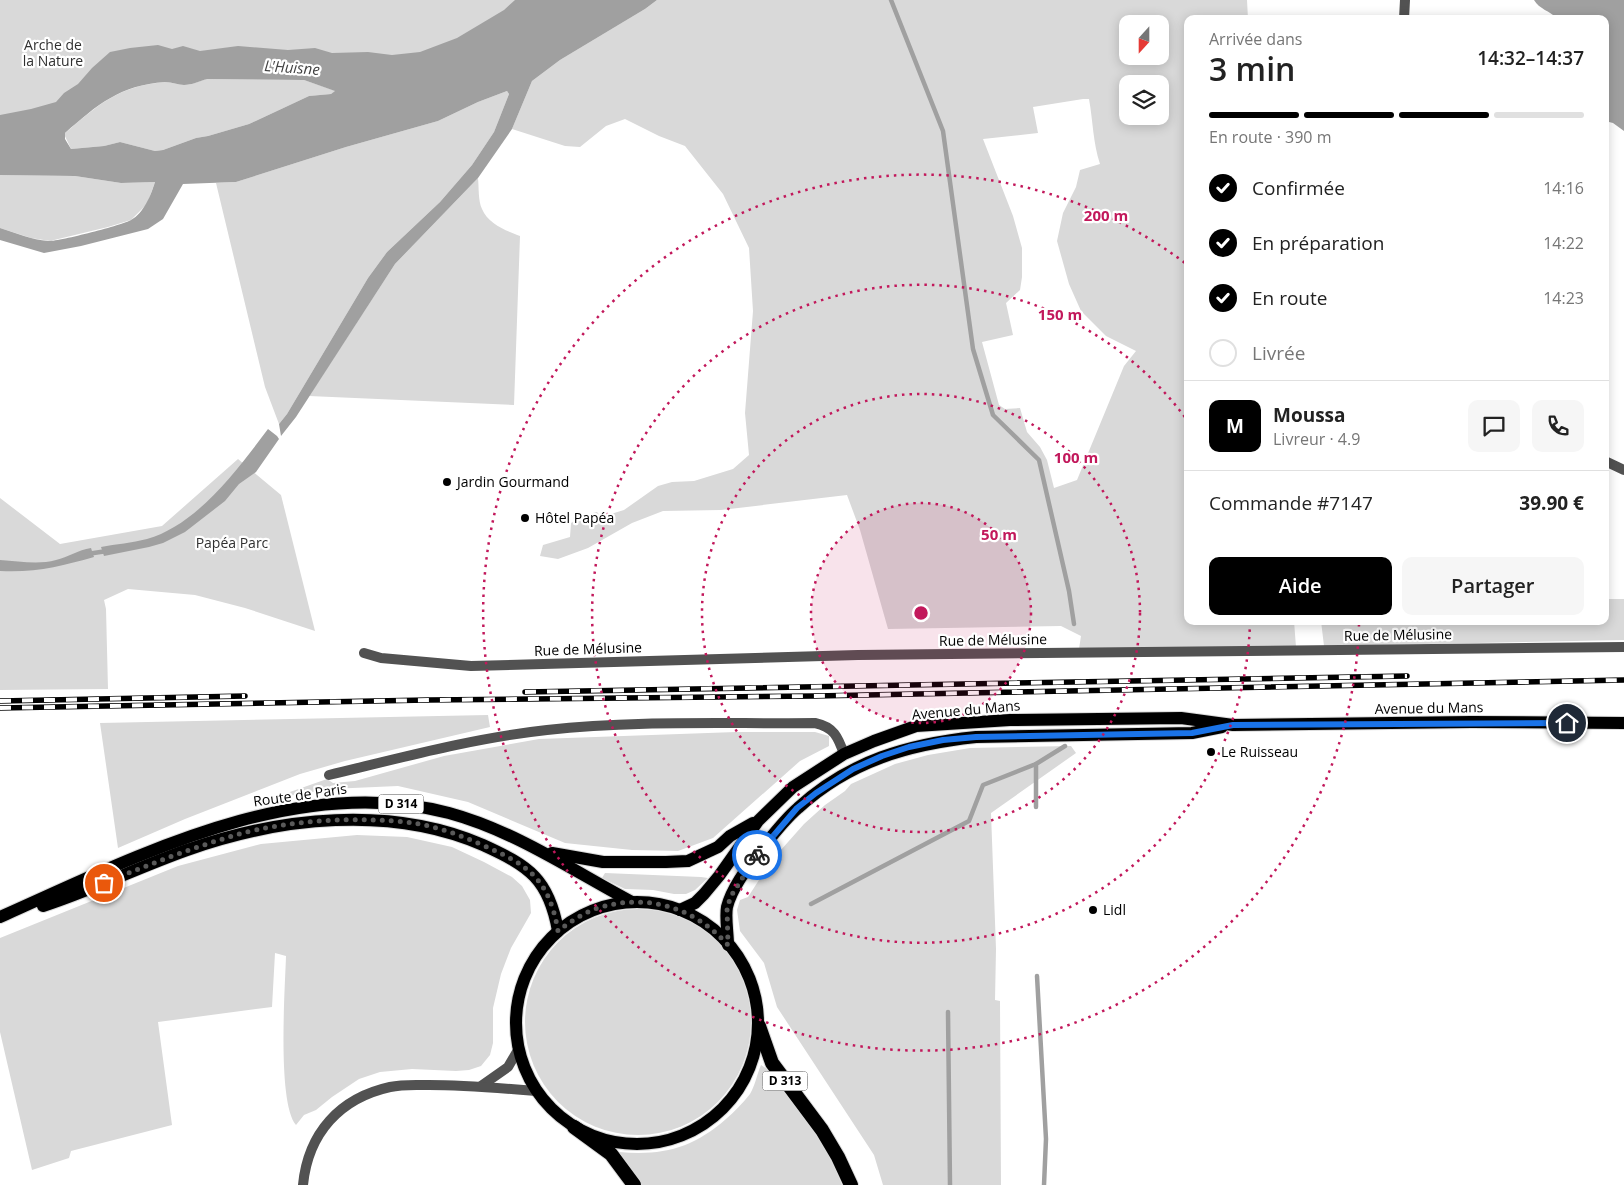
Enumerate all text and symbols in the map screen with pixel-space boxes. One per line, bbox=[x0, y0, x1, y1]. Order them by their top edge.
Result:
north arrow bbox=[1119, 15, 1169, 65]
map controls bbox=[1119, 15, 1169, 125]
text: Arrivée dans bbox=[1209, 28, 1302, 50]
park label: Arche de la Nature bbox=[23, 35, 83, 70]
text: 14:32–14:37 bbox=[1477, 45, 1584, 71]
text: 3 min bbox=[1209, 47, 1295, 90]
water label: L'Huisne bbox=[264, 55, 321, 79]
button: layers bbox=[1119, 75, 1169, 125]
text: En route · 390 m bbox=[1209, 126, 1331, 148]
icon: check bbox=[1209, 174, 1237, 202]
text: Confirmée bbox=[1252, 175, 1345, 201]
text: 14:16 bbox=[1543, 177, 1584, 199]
text: 200 m bbox=[1084, 205, 1128, 225]
icon: check bbox=[1209, 229, 1237, 257]
text: En préparation bbox=[1252, 230, 1384, 256]
text: 14:22 bbox=[1543, 232, 1584, 254]
icon: check bbox=[1209, 284, 1237, 312]
text: En route bbox=[1252, 285, 1327, 311]
text: 14:23 bbox=[1543, 287, 1584, 309]
text: 150 m bbox=[1038, 304, 1082, 324]
text: Livrée bbox=[1252, 340, 1305, 366]
button: chat bbox=[1468, 400, 1520, 452]
button: phone bbox=[1532, 400, 1584, 452]
text: Moussa bbox=[1273, 402, 1346, 428]
text: M bbox=[1226, 413, 1244, 439]
text: Livreur · 4.9 bbox=[1273, 428, 1360, 450]
text: 100 m bbox=[1054, 447, 1098, 467]
place label: Jardin Gourmand bbox=[455, 472, 569, 491]
marker: Jardin Gourmand bbox=[441, 476, 453, 488]
text: Commande #7147 bbox=[1209, 490, 1373, 516]
text: 39.90 € bbox=[1519, 490, 1584, 516]
place label: Hôtel Papéa bbox=[535, 508, 614, 527]
marker: Hôtel Papéa bbox=[519, 512, 531, 524]
text: 50 m bbox=[981, 524, 1017, 544]
park label: Papéa Parc bbox=[196, 533, 269, 552]
button: Aide bbox=[1209, 557, 1392, 615]
button: Partager bbox=[1402, 557, 1584, 615]
centre of rings bbox=[912, 604, 930, 622]
street label: Rue de Mélusine bbox=[1344, 624, 1452, 645]
street label: Rue de Mélusine bbox=[939, 629, 1047, 650]
street label: Rue de Mélusine bbox=[534, 637, 642, 660]
street label: Avenue du Mans bbox=[911, 695, 1021, 724]
street label: Avenue du Mans bbox=[1374, 697, 1484, 718]
pin bbox=[1546, 702, 1588, 744]
icon: home bbox=[1553, 709, 1581, 737]
place label: Le Ruisseau bbox=[1221, 742, 1298, 761]
marker: Le Ruisseau bbox=[1205, 746, 1217, 758]
street label: Route de Paris bbox=[252, 778, 348, 810]
road number: D 314 bbox=[378, 794, 424, 814]
courier bbox=[732, 830, 782, 880]
icon: bike bbox=[743, 841, 771, 869]
pin bbox=[83, 862, 125, 904]
icon: bag bbox=[90, 869, 118, 897]
place label: Lidl bbox=[1103, 900, 1126, 919]
marker: Lidl bbox=[1087, 904, 1099, 916]
road number: D 313 bbox=[762, 1072, 808, 1090]

